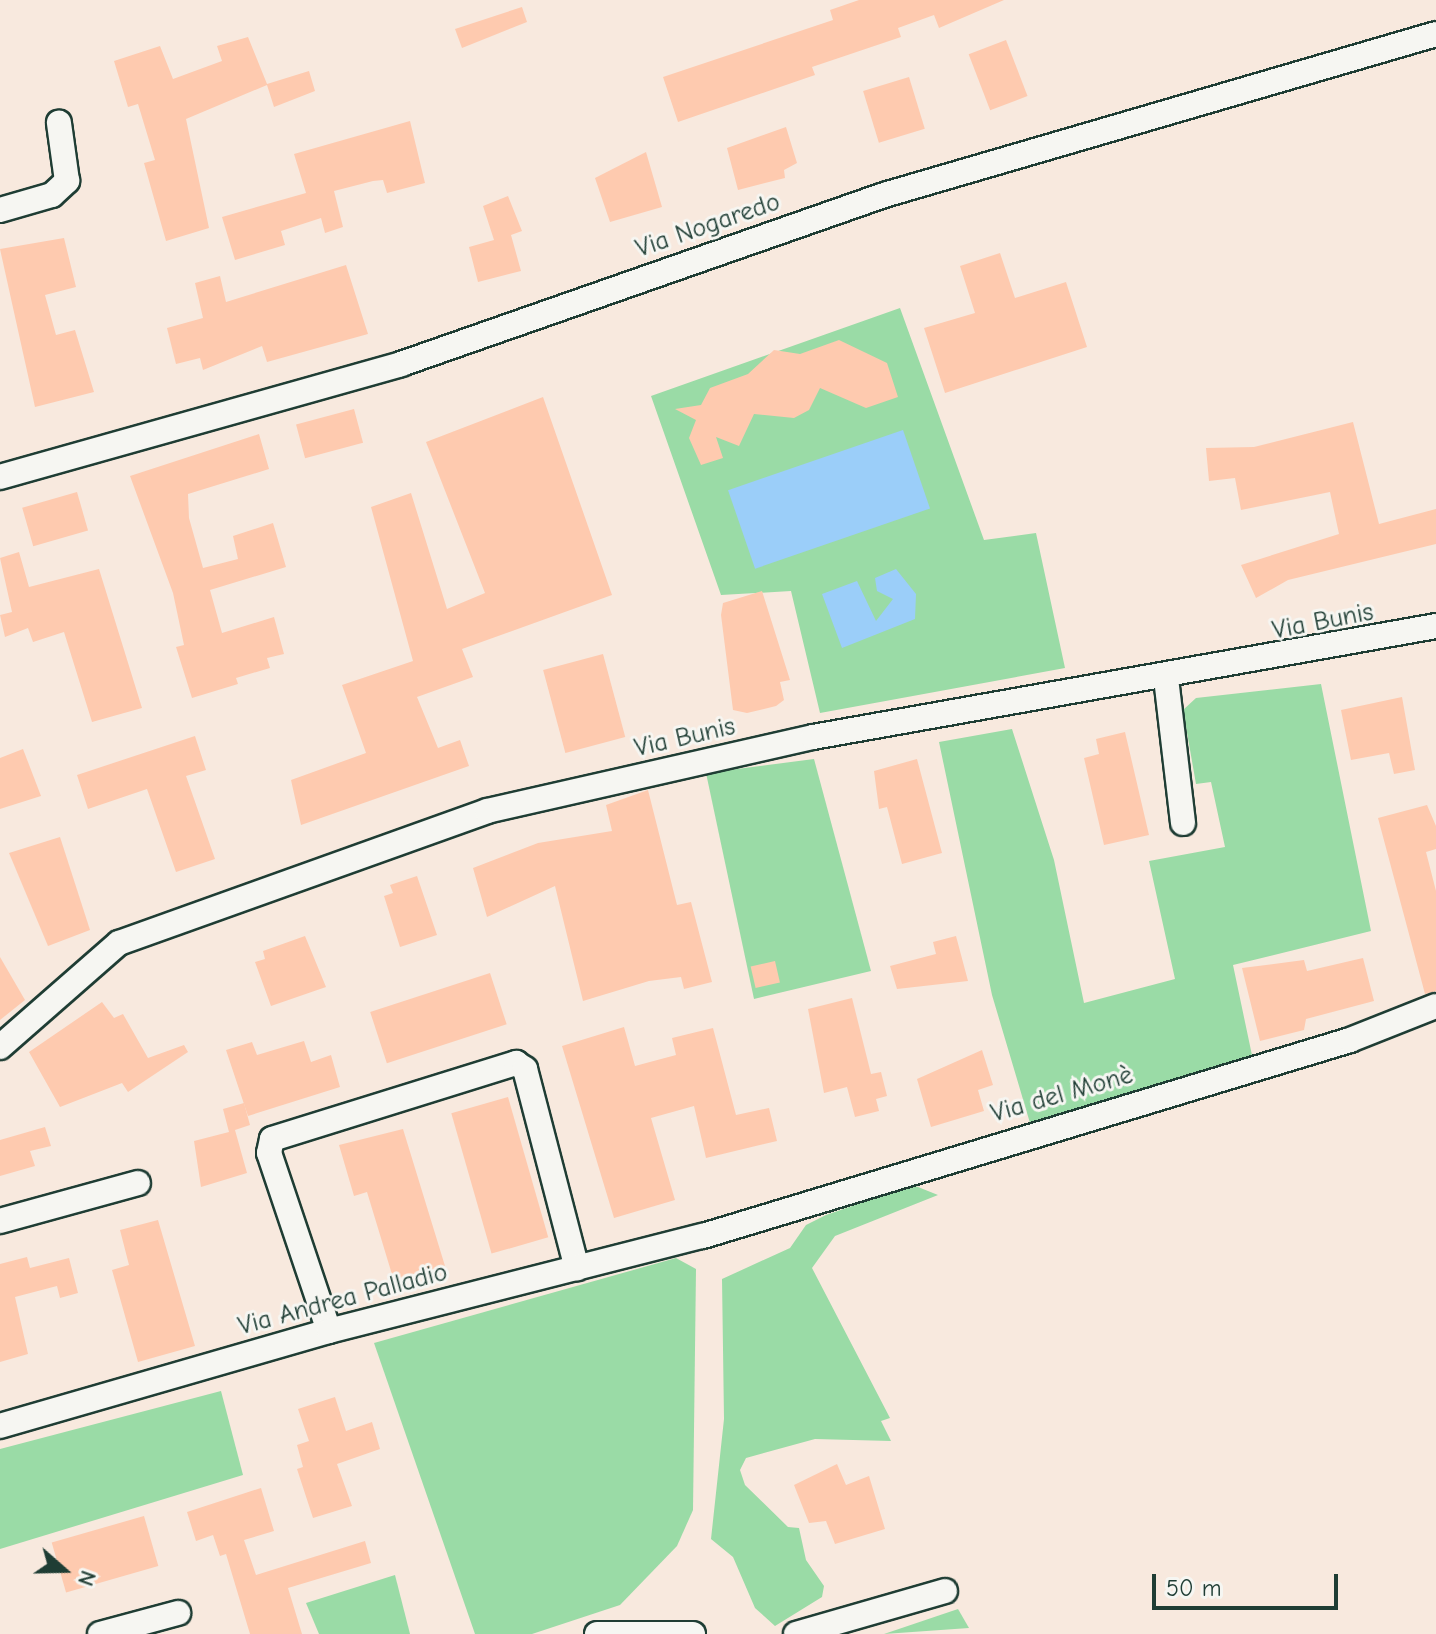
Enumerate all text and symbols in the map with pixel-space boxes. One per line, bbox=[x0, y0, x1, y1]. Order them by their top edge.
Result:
street label: Via Nogaredo bbox=[632, 187, 784, 265]
street label: Via Bunis bbox=[1270, 597, 1376, 647]
street label: Via Bunis bbox=[632, 711, 738, 765]
street label: Via del Monè bbox=[987, 1060, 1137, 1130]
street label: Via Andrea Palladio bbox=[235, 1257, 451, 1343]
north arrow bbox=[24, 1530, 104, 1610]
scale bar bbox=[1156, 1558, 1342, 1608]
text: N bbox=[72, 1567, 101, 1589]
text: 50 m bbox=[1166, 1574, 1222, 1602]

